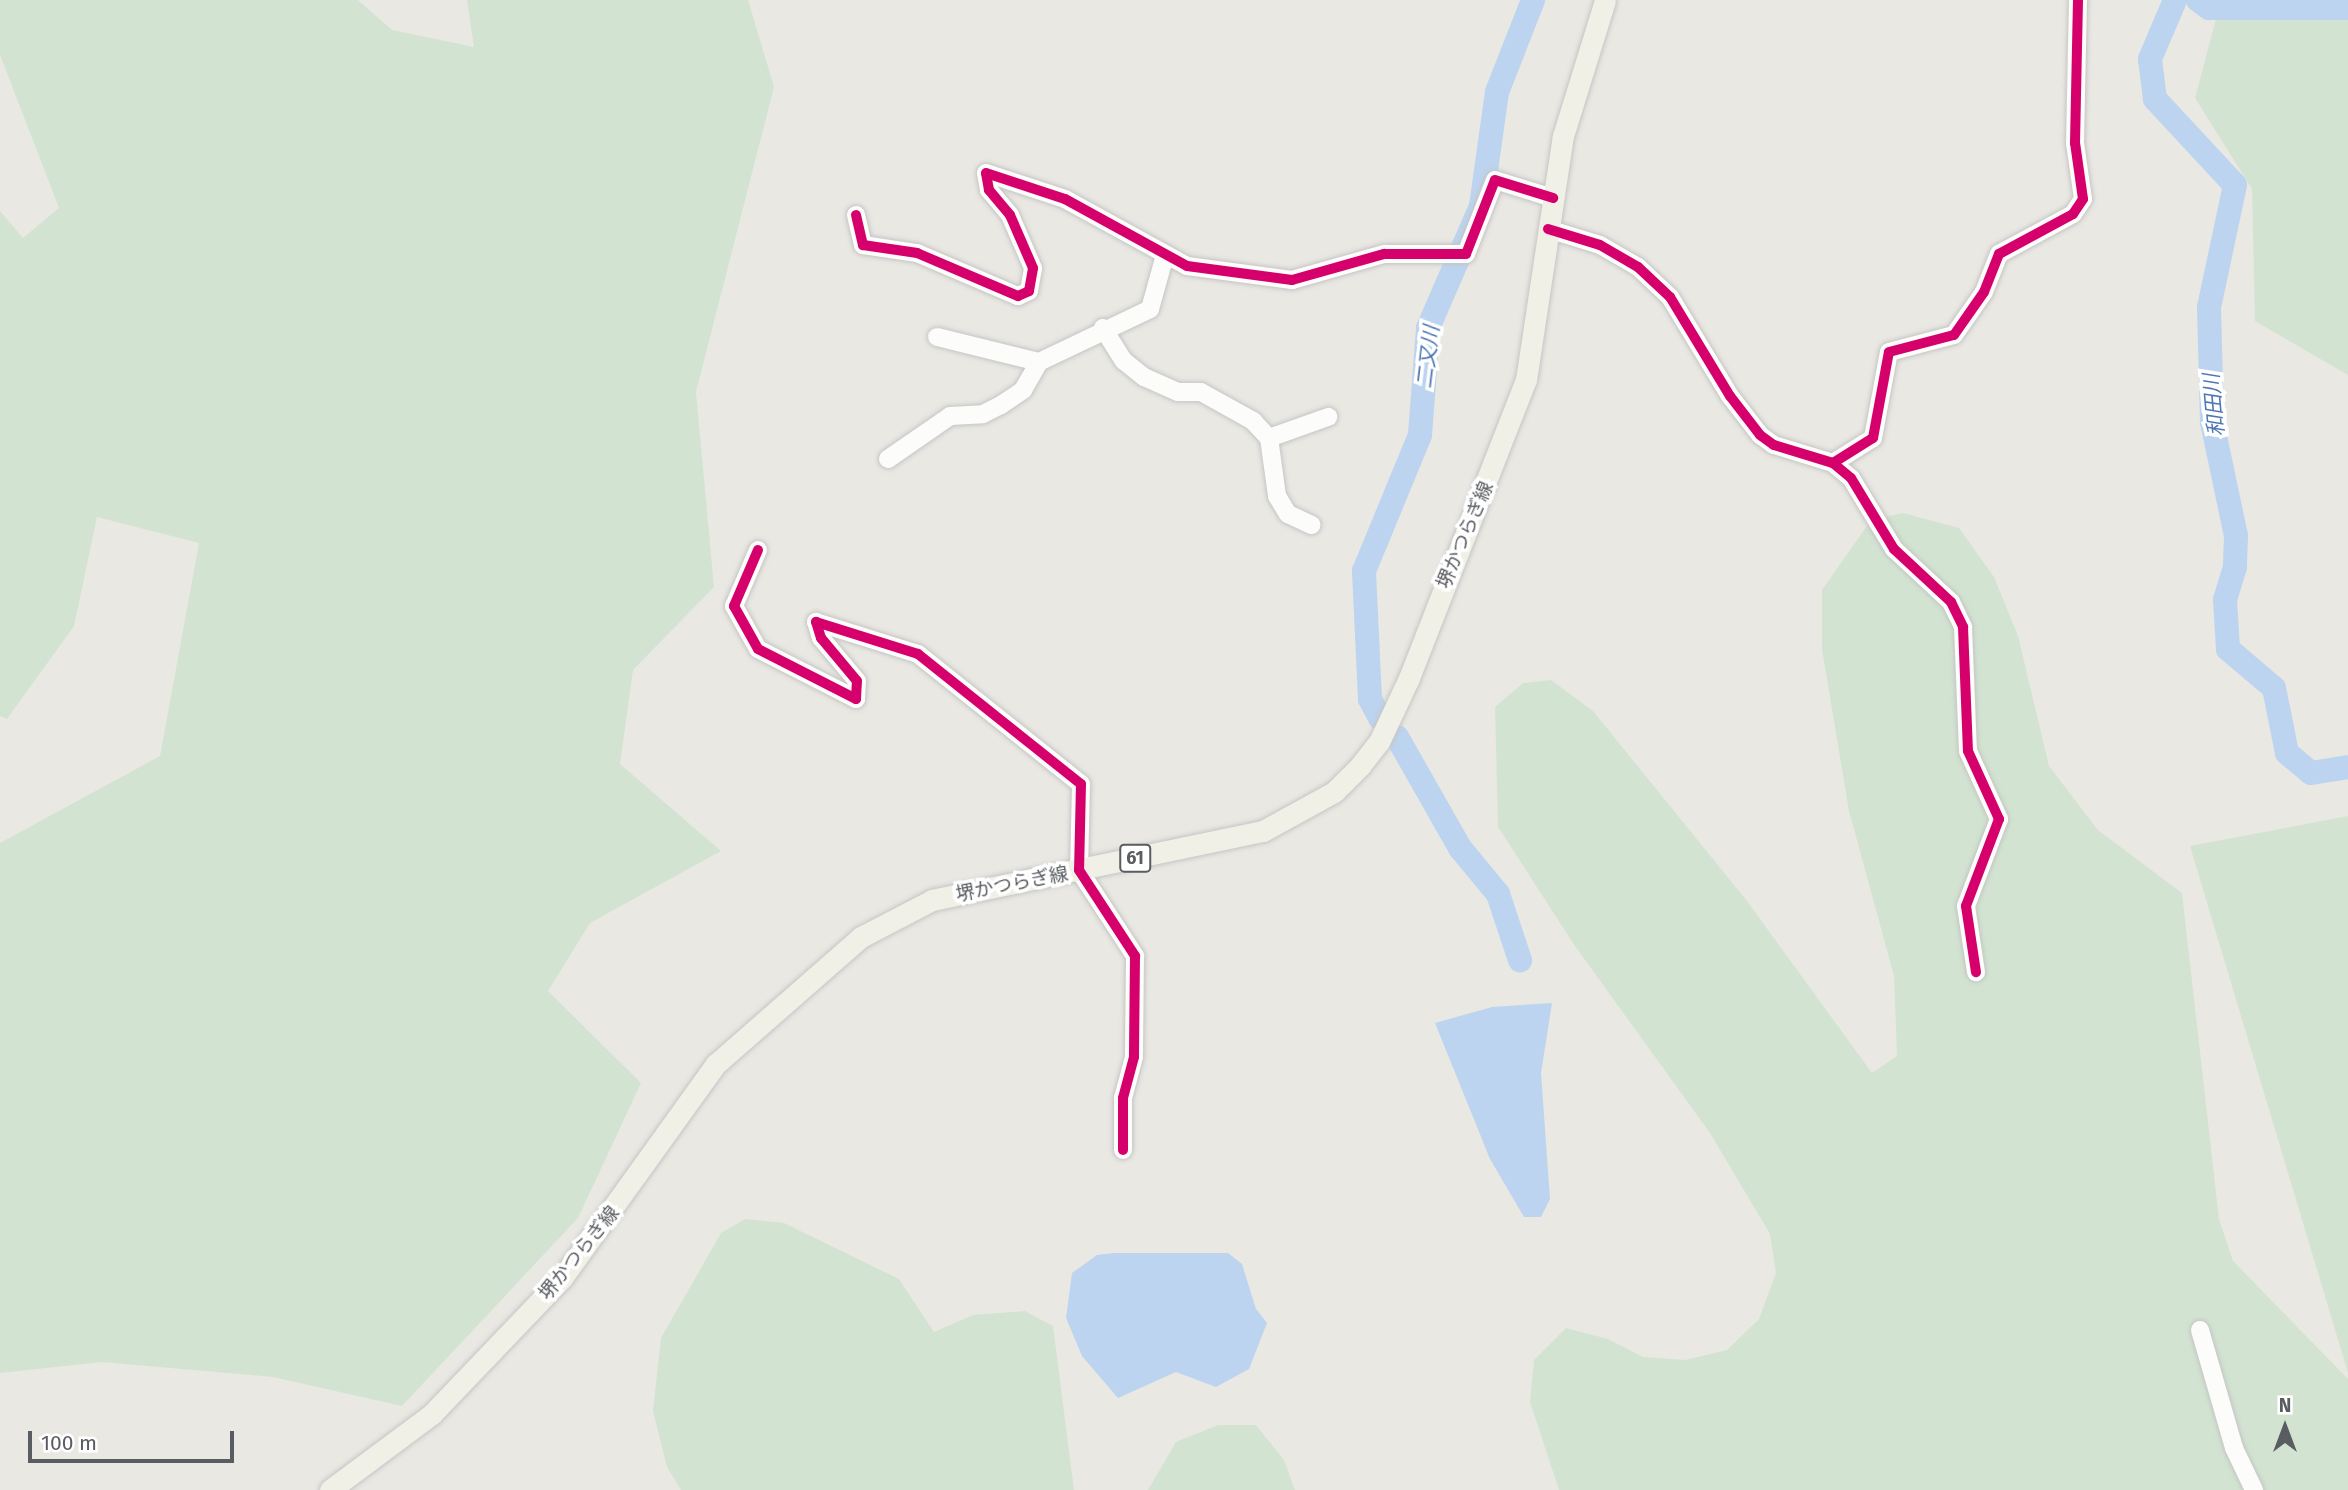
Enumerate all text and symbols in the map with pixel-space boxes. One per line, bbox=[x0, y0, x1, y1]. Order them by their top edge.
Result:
water label: 二又川 bbox=[1412, 324, 1444, 390]
water label: 和田川 bbox=[2199, 373, 2229, 437]
street label: 堺かつらぎ線 bbox=[1432, 478, 1498, 592]
road number: 61 bbox=[1119, 844, 1151, 872]
street label: 堺かつらぎ線 bbox=[954, 862, 1070, 906]
street label: 堺かつらぎ線 bbox=[534, 1202, 624, 1304]
north arrow bbox=[2250, 1392, 2320, 1462]
text: N bbox=[2279, 1394, 2291, 1417]
scale bar bbox=[32, 1416, 238, 1460]
text: 100 m bbox=[41, 1430, 97, 1456]

